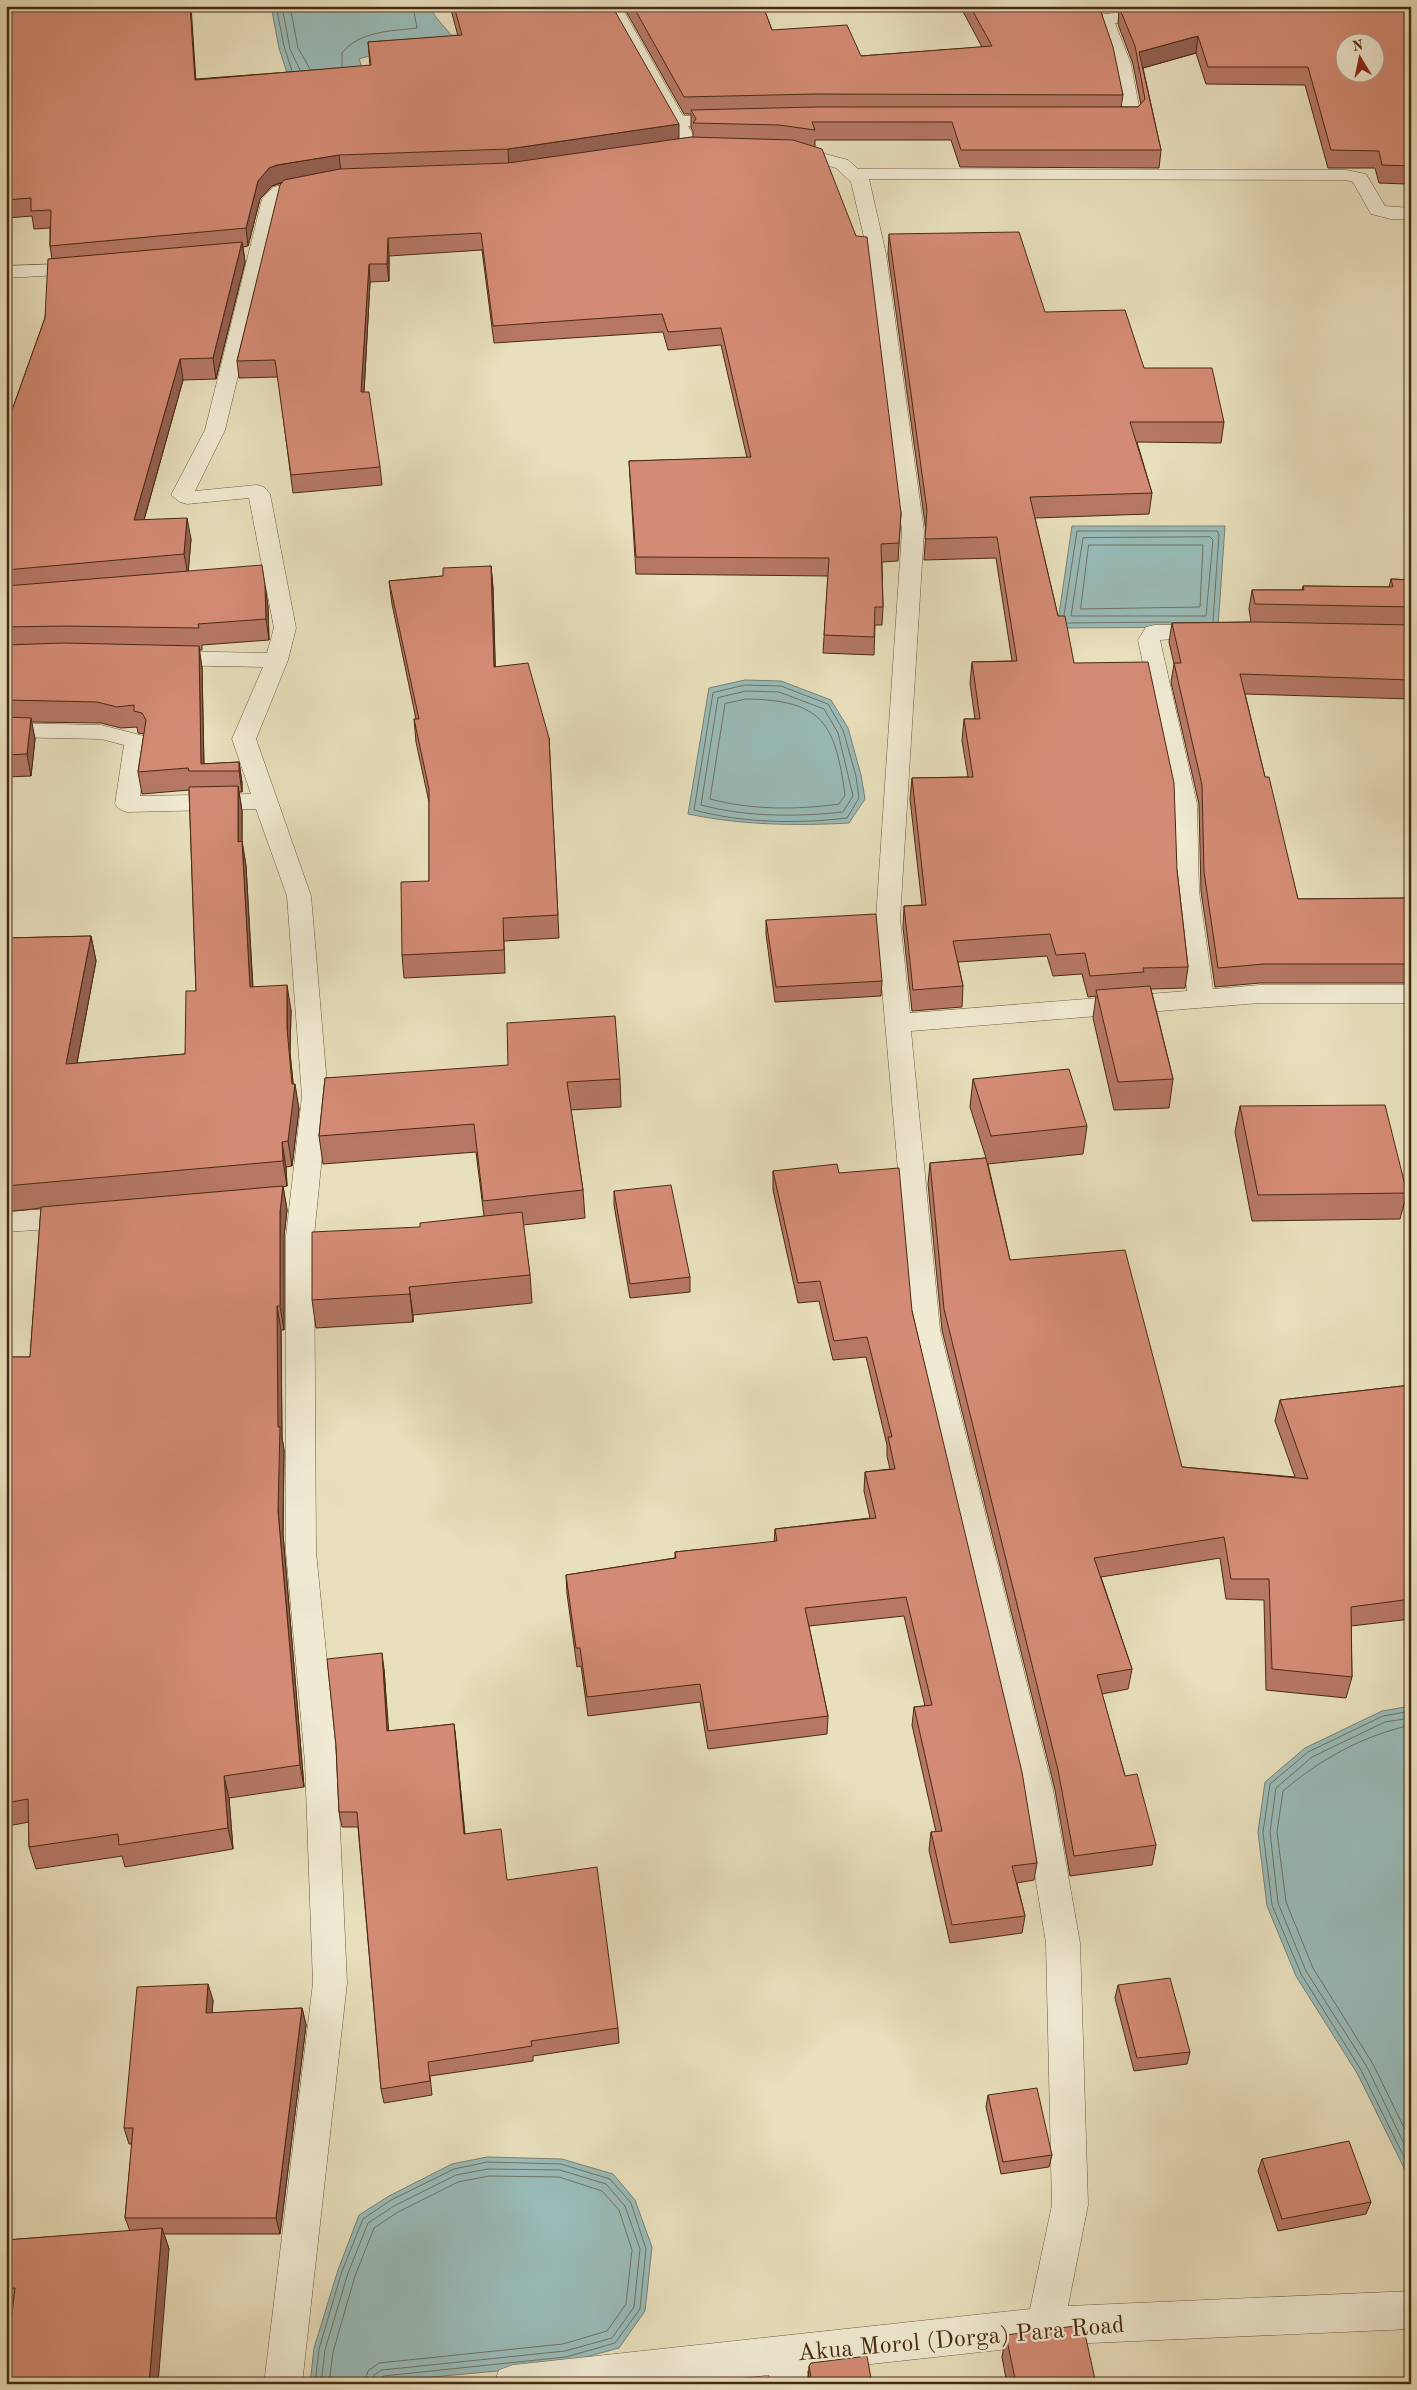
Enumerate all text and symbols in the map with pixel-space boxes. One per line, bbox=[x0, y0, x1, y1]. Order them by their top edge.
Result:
north arrow bbox=[1334, 32, 1384, 82]
text: N bbox=[1351, 38, 1365, 54]
street label: Akua Morol (Dorga) Para Road bbox=[797, 2314, 1126, 2366]

